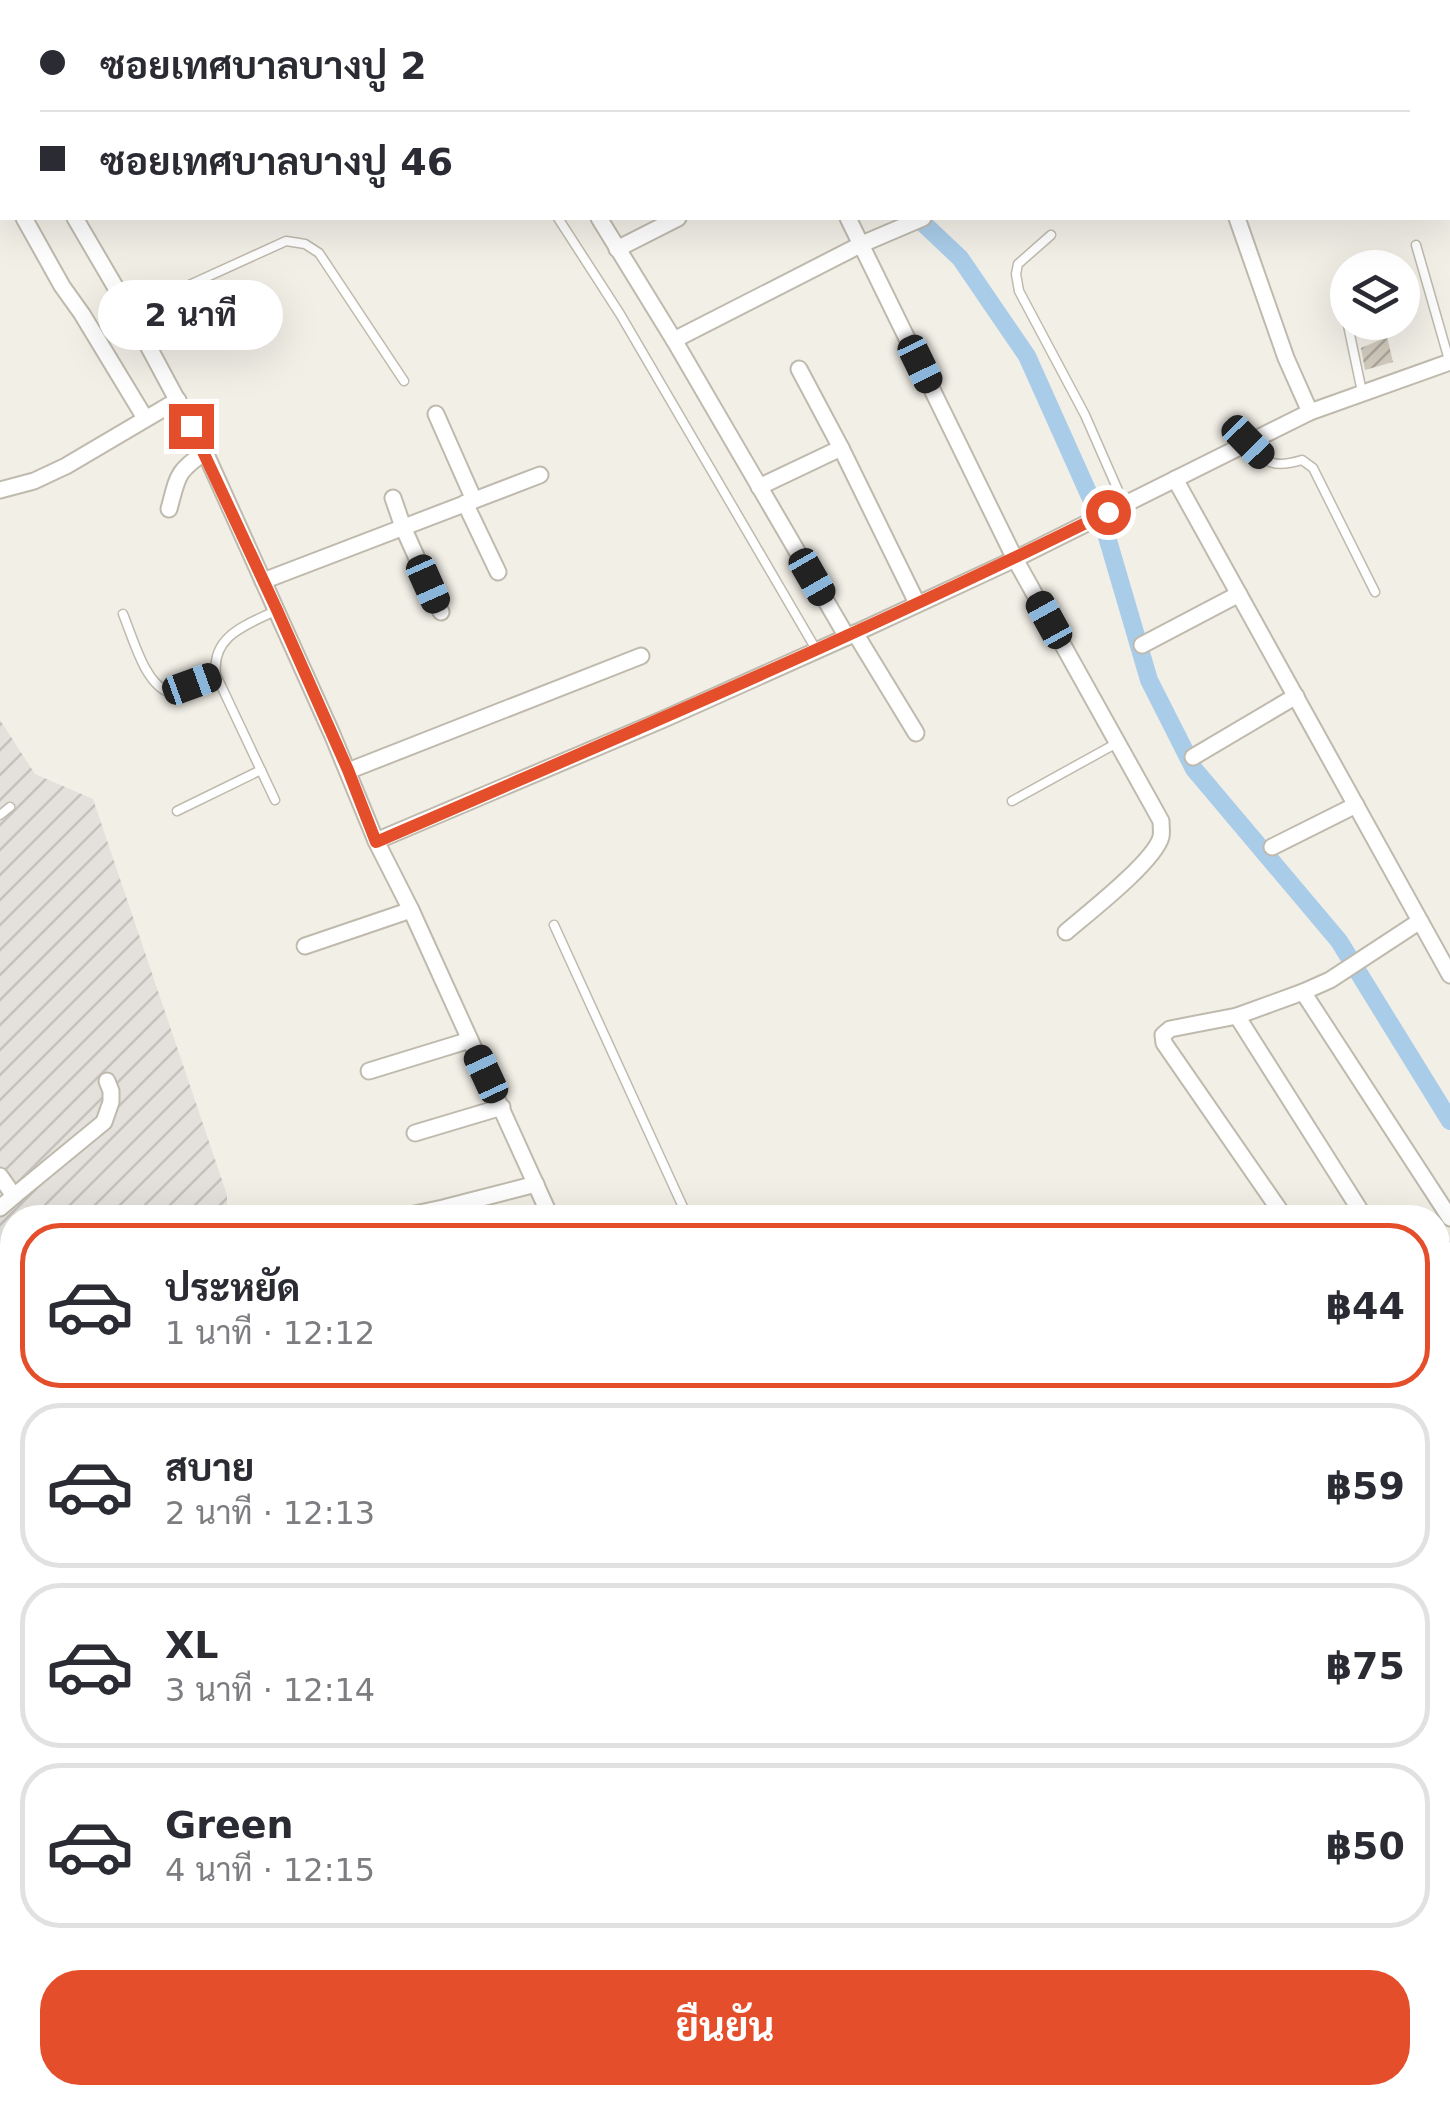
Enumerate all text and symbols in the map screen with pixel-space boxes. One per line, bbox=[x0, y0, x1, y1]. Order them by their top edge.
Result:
text: ซอยเทศบาลบางปู 2 bbox=[100, 44, 427, 88]
text: ซอยเทศบาลบางปู 46 bbox=[100, 140, 453, 184]
map controls bbox=[1330, 250, 1420, 340]
button: layers bbox=[1330, 250, 1420, 340]
callout: 2 นาที bbox=[99, 281, 284, 351]
text: 2 นาที bbox=[144, 296, 237, 334]
car bbox=[893, 330, 947, 398]
route end bbox=[169, 404, 214, 449]
car bbox=[1216, 410, 1280, 474]
route start bbox=[1086, 490, 1131, 535]
car bbox=[784, 544, 840, 610]
car bbox=[402, 550, 454, 618]
car bbox=[1021, 586, 1077, 654]
car bbox=[159, 660, 225, 708]
car bbox=[460, 1040, 512, 1108]
icon: car bbox=[45, 1261, 135, 1351]
text: ประหยัด bbox=[165, 1266, 300, 1310]
text: ฿44 bbox=[1326, 1284, 1405, 1328]
text: 1 นาที · 12:12 bbox=[165, 1314, 375, 1352]
icon: car bbox=[45, 1441, 135, 1531]
text: สบาย bbox=[165, 1446, 254, 1490]
text: ฿59 bbox=[1326, 1464, 1405, 1508]
text: 2 นาที · 12:13 bbox=[165, 1494, 375, 1532]
icon: car bbox=[45, 1621, 135, 1711]
text: XL bbox=[165, 1623, 219, 1667]
text: ฿75 bbox=[1326, 1644, 1405, 1688]
text: 3 นาที · 12:14 bbox=[165, 1671, 375, 1709]
icon: car bbox=[45, 1801, 135, 1891]
text: Green bbox=[165, 1803, 294, 1847]
text: ฿50 bbox=[1326, 1824, 1405, 1868]
text: 4 นาที · 12:15 bbox=[165, 1851, 375, 1889]
button: ยืนยัน bbox=[40, 1970, 1410, 2085]

